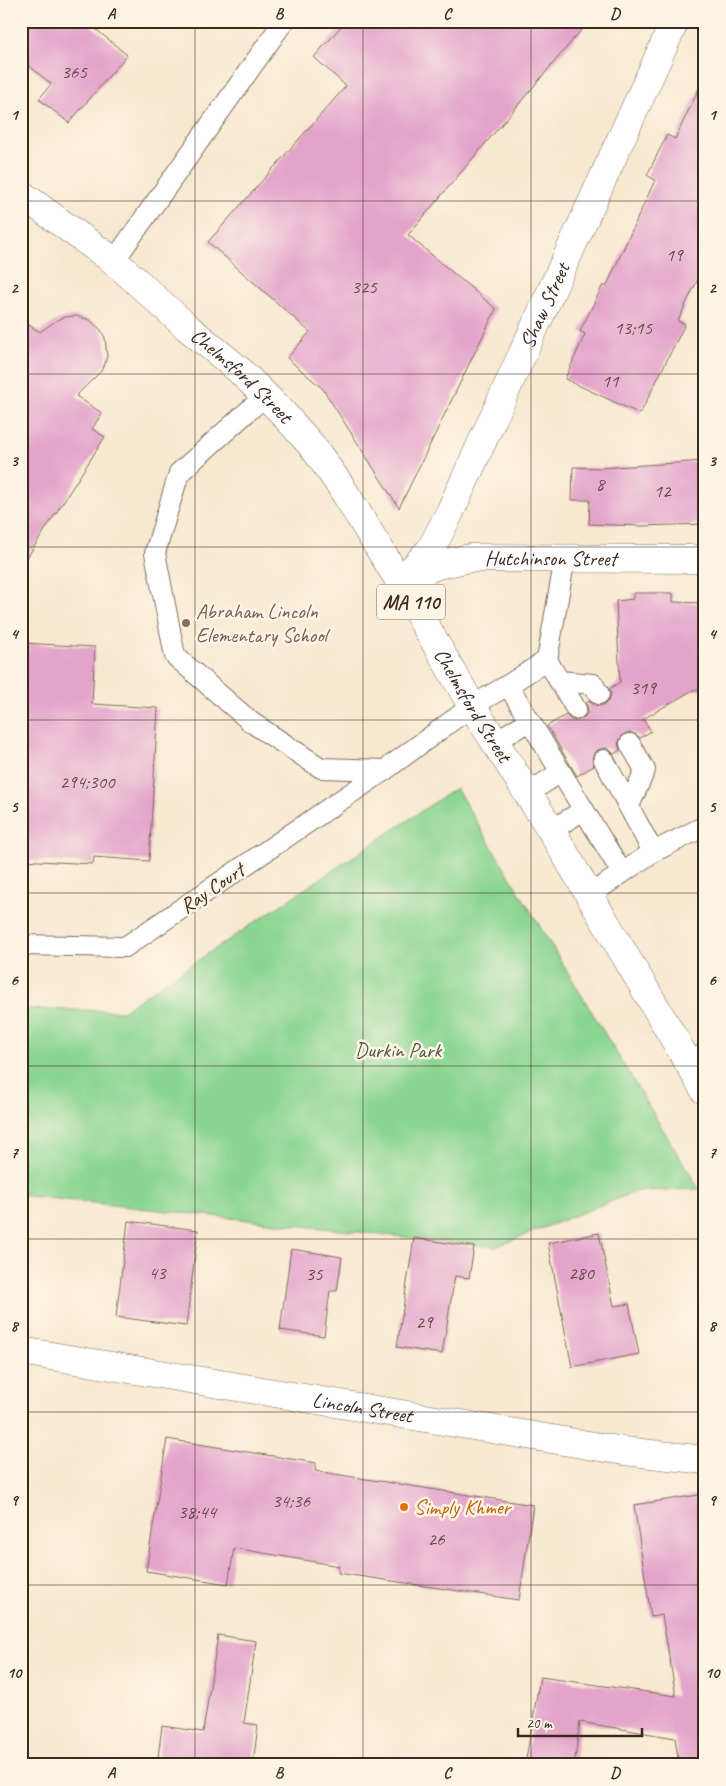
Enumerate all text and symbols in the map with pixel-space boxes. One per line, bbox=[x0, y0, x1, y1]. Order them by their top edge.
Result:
text: A bbox=[107, 4, 117, 24]
text: B bbox=[275, 4, 285, 24]
text: C bbox=[443, 4, 453, 24]
text: D bbox=[610, 4, 621, 24]
house number: 365 bbox=[61, 60, 88, 84]
text: 1 bbox=[10, 105, 19, 125]
text: 1 bbox=[708, 105, 717, 125]
house number: 19 bbox=[665, 243, 684, 267]
street label: Shaw Street bbox=[514, 257, 576, 352]
house number: 325 bbox=[351, 275, 378, 299]
text: 2 bbox=[10, 278, 19, 298]
text: 2 bbox=[708, 278, 717, 298]
house number: 13;15 bbox=[614, 316, 653, 340]
street label: Chelmsford Street bbox=[185, 322, 299, 430]
house number: 11 bbox=[601, 369, 620, 393]
text: 3 bbox=[10, 451, 19, 471]
text: 3 bbox=[708, 451, 717, 471]
house number: 8 bbox=[596, 472, 607, 496]
house number: 12 bbox=[653, 479, 672, 503]
street label: Hutchinson Street bbox=[485, 545, 620, 572]
road number: MA 110 bbox=[377, 584, 445, 620]
place label: Abraham Lincoln Elementary School bbox=[196, 598, 331, 648]
marker: Abraham Lincoln Elementary School bbox=[180, 617, 192, 629]
text: 4 bbox=[10, 624, 19, 644]
text: 4 bbox=[708, 624, 717, 644]
street label: Chelmsford Street bbox=[428, 643, 518, 769]
house number: 319 bbox=[630, 676, 657, 700]
house number: 294;300 bbox=[59, 770, 116, 794]
text: 5 bbox=[11, 797, 20, 817]
text: 5 bbox=[709, 797, 718, 817]
street label: Ray Court bbox=[175, 855, 252, 919]
text: 6 bbox=[10, 970, 19, 990]
text: 6 bbox=[708, 970, 717, 990]
park label: Durkin Park bbox=[355, 1037, 442, 1063]
text: 7 bbox=[10, 1143, 19, 1163]
text: 7 bbox=[708, 1143, 717, 1163]
house number: 43 bbox=[148, 1261, 167, 1285]
house number: 280 bbox=[568, 1261, 595, 1285]
house number: 35 bbox=[305, 1262, 324, 1286]
house number: 29 bbox=[415, 1310, 434, 1334]
text: 8 bbox=[10, 1316, 19, 1336]
text: 8 bbox=[708, 1316, 717, 1336]
street label: Lincoln Street bbox=[310, 1387, 416, 1429]
house number: 34;36 bbox=[272, 1489, 311, 1513]
text: 9 bbox=[10, 1490, 19, 1510]
text: 9 bbox=[708, 1490, 717, 1510]
place label: Simply Khmer bbox=[414, 1494, 513, 1520]
house number: 38;44 bbox=[178, 1500, 218, 1524]
marker: Simply Khmer bbox=[398, 1501, 410, 1513]
house number: 26 bbox=[427, 1527, 446, 1551]
text: 10 bbox=[7, 1663, 23, 1683]
text: 10 bbox=[705, 1663, 721, 1683]
scale bar bbox=[518, 1706, 642, 1738]
text: 20 m bbox=[526, 1714, 553, 1733]
text: A bbox=[107, 1763, 117, 1783]
text: B bbox=[275, 1763, 285, 1783]
text: C bbox=[443, 1763, 453, 1783]
text: D bbox=[610, 1763, 621, 1783]

